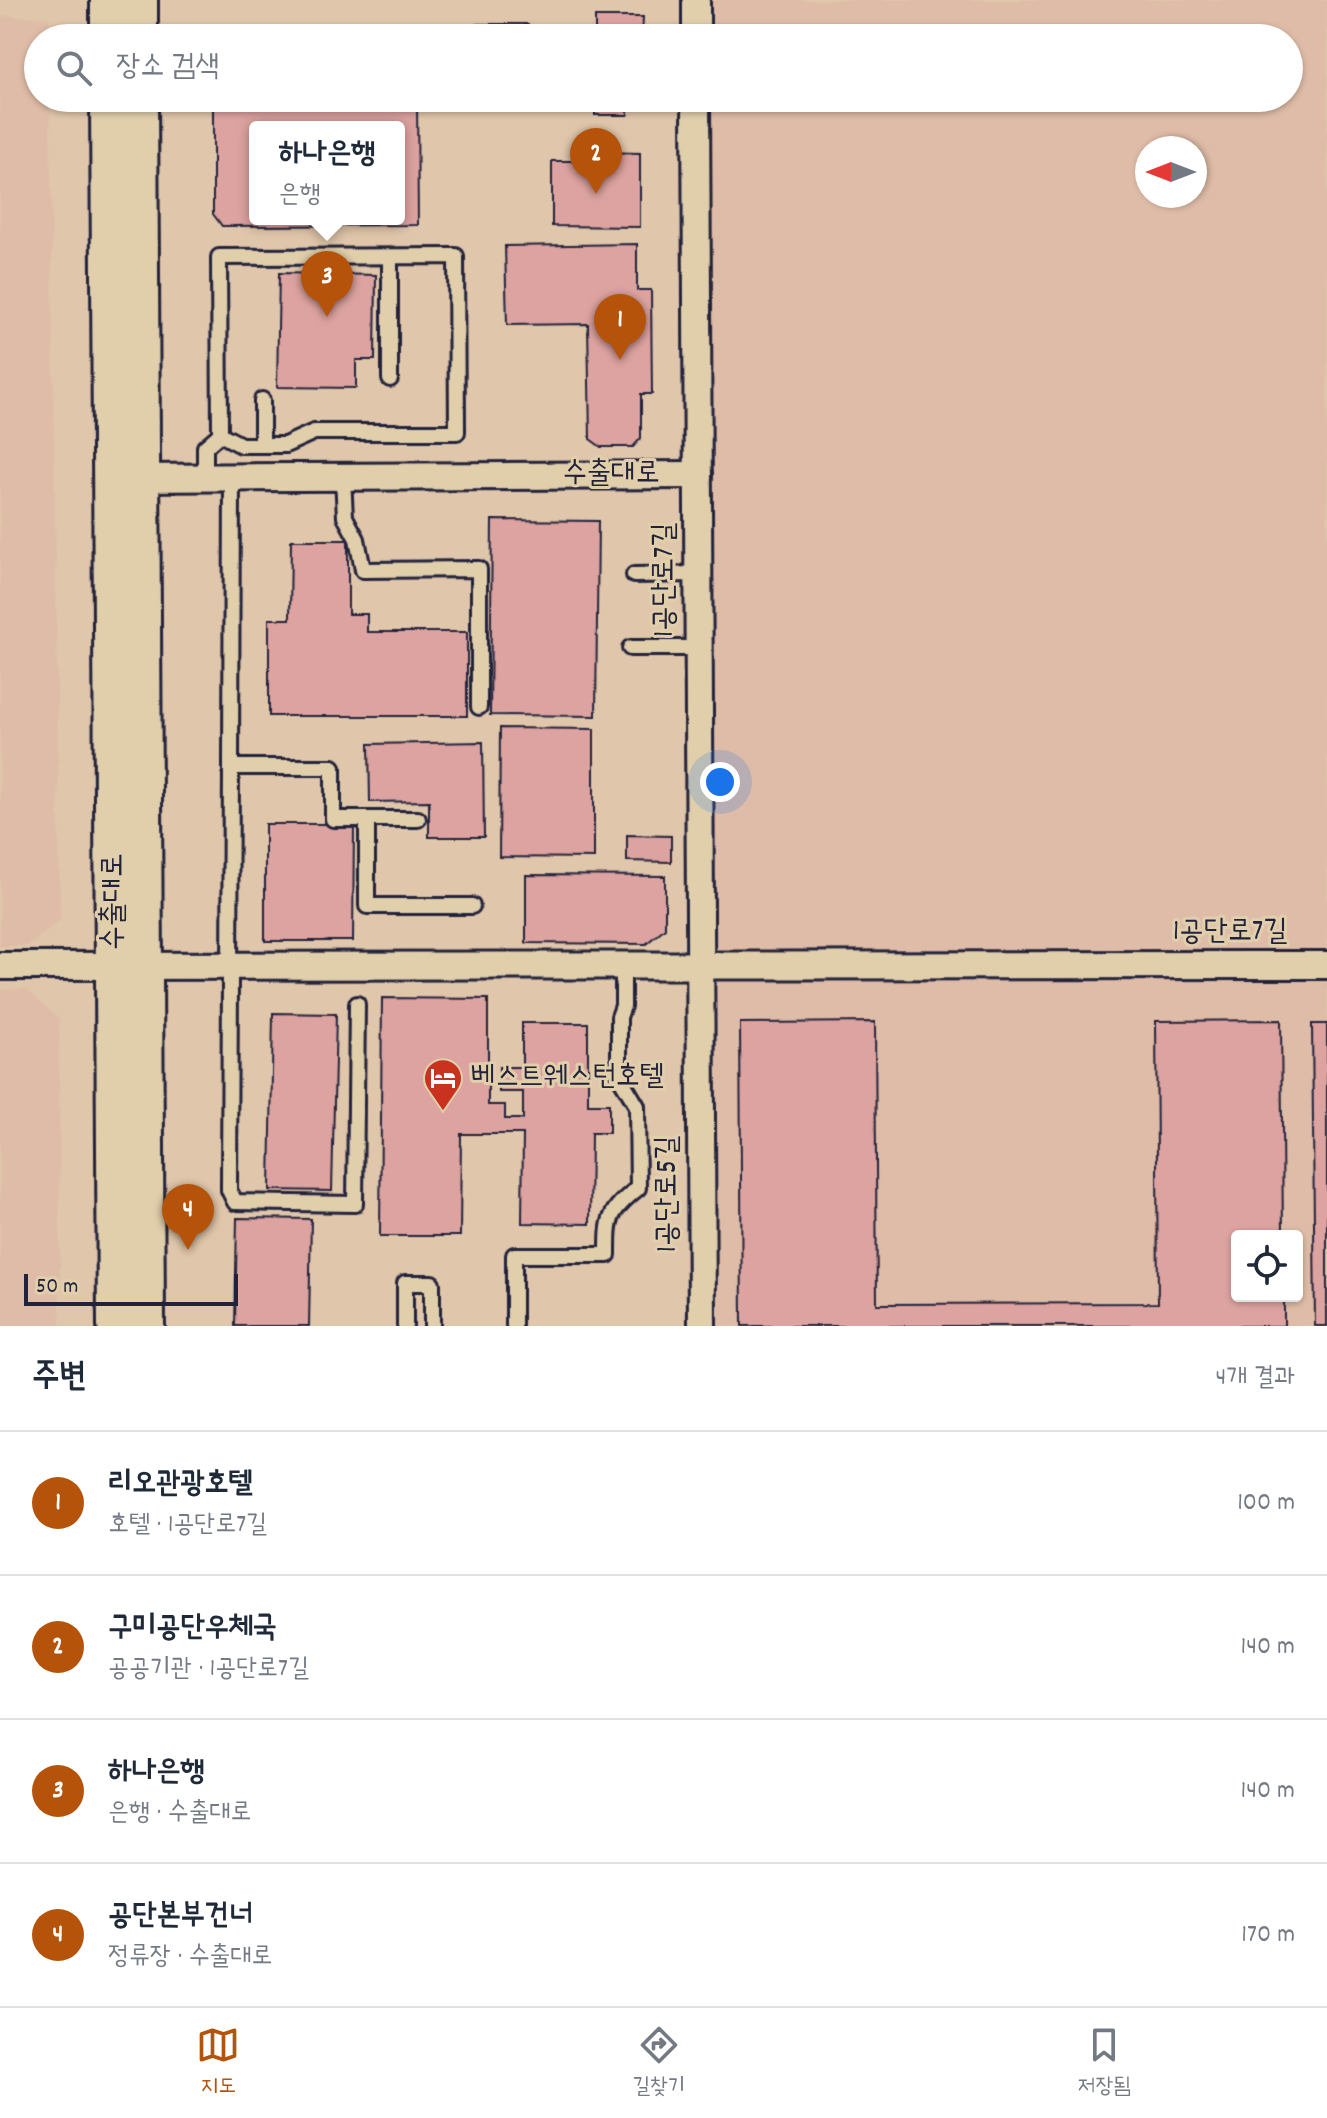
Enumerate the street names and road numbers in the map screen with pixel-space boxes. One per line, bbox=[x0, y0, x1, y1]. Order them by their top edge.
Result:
street label: 수출대로 bbox=[563, 454, 659, 497]
street label: 1공단로7길 bbox=[645, 523, 688, 637]
street label: 수출대로 bbox=[94, 854, 137, 950]
street label: 1공단로7길 bbox=[1173, 912, 1287, 955]
street label: 1공단로5길 bbox=[648, 1135, 691, 1253]

